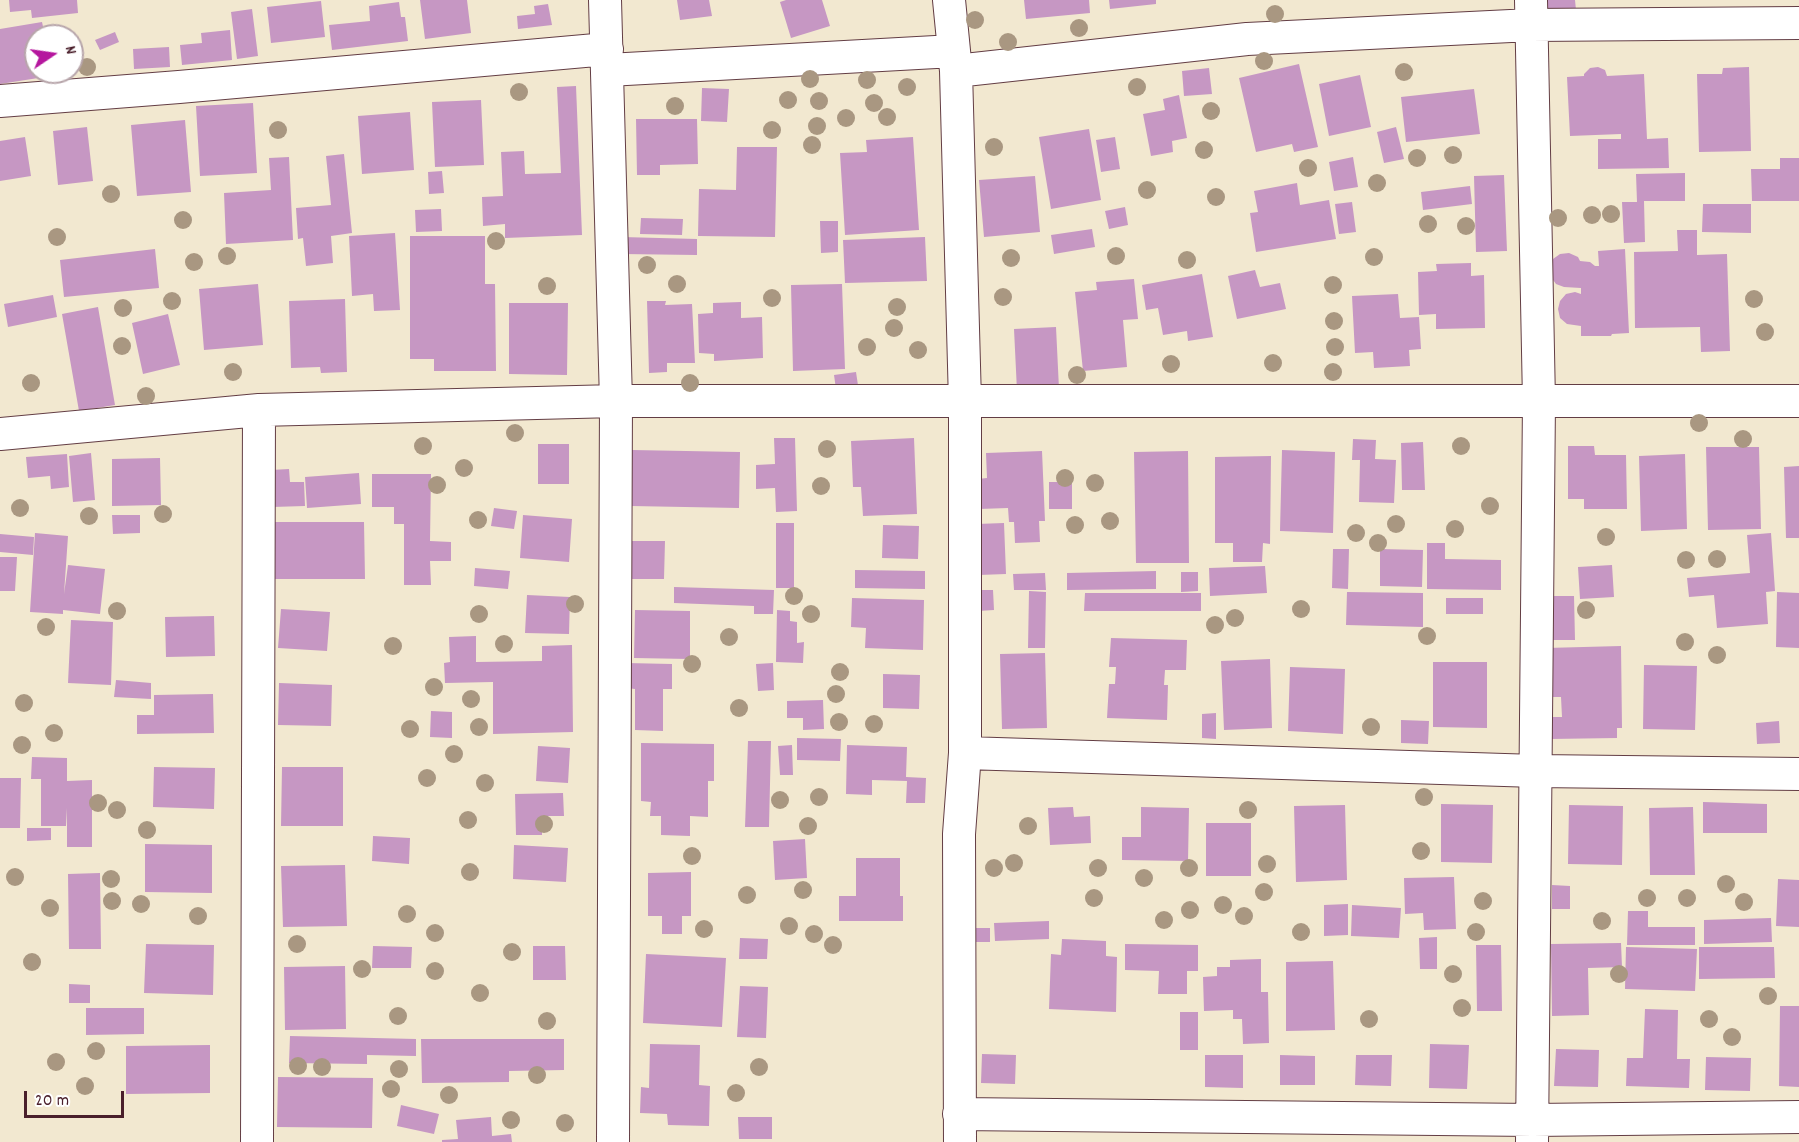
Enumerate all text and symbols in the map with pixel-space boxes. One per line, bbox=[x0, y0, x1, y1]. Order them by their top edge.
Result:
north arrow bbox=[24, 24, 84, 84]
text: N bbox=[58, 44, 82, 57]
scale bar bbox=[27, 1079, 128, 1117]
text: 20 m bbox=[35, 1089, 69, 1114]

